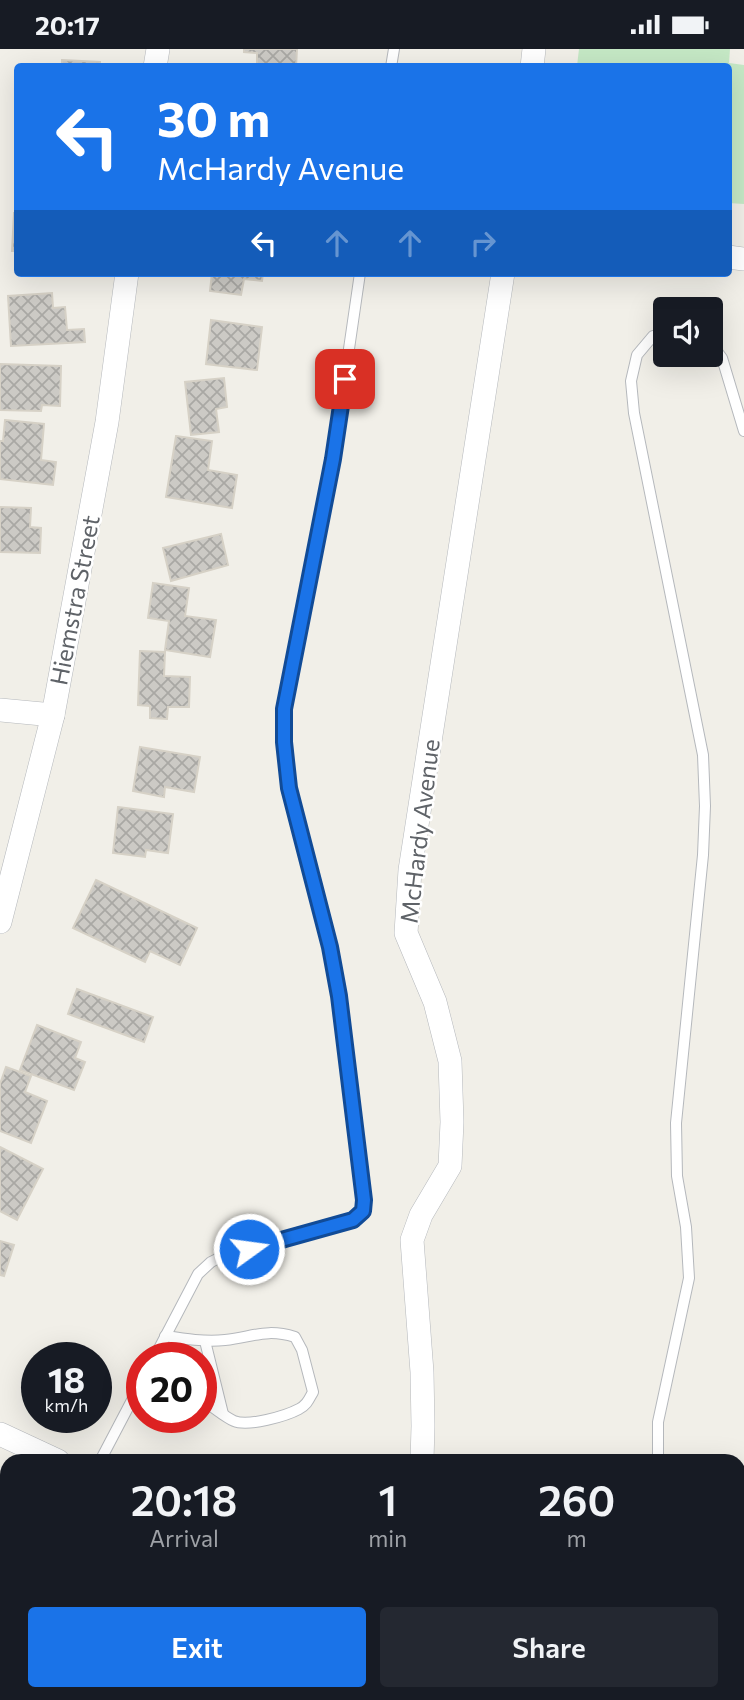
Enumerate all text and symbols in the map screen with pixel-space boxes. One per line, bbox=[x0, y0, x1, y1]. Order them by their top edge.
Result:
text: 20:17 bbox=[35, 9, 100, 40]
text: 30 m bbox=[157, 87, 270, 147]
icon: left bbox=[42, 91, 133, 182]
text: McHardy Avenue bbox=[157, 147, 404, 187]
icon: left bbox=[245, 224, 283, 262]
icon: ahead bbox=[318, 224, 356, 262]
icon: ahead bbox=[391, 224, 429, 262]
icon: right bbox=[464, 224, 502, 262]
map controls bbox=[653, 297, 723, 367]
button: sound bbox=[653, 297, 723, 367]
pin bbox=[315, 349, 375, 409]
icon: arrive bbox=[326, 360, 364, 398]
street label: Hiemstra Street bbox=[43, 512, 105, 688]
street label: McHardy Avenue bbox=[393, 737, 445, 925]
position arrow bbox=[212, 1212, 286, 1286]
speed limit sign: 20 bbox=[126, 1342, 217, 1433]
text: 18 bbox=[48, 1357, 85, 1400]
text: km/h bbox=[45, 1394, 88, 1416]
text: 20:18 bbox=[131, 1473, 237, 1525]
text: 1 bbox=[378, 1473, 397, 1525]
text: 260 bbox=[538, 1473, 615, 1525]
text: Arrival bbox=[149, 1524, 219, 1552]
text: min bbox=[368, 1524, 407, 1552]
text: m bbox=[567, 1524, 587, 1552]
button: Exit bbox=[28, 1607, 366, 1687]
button: Share bbox=[380, 1607, 718, 1687]

